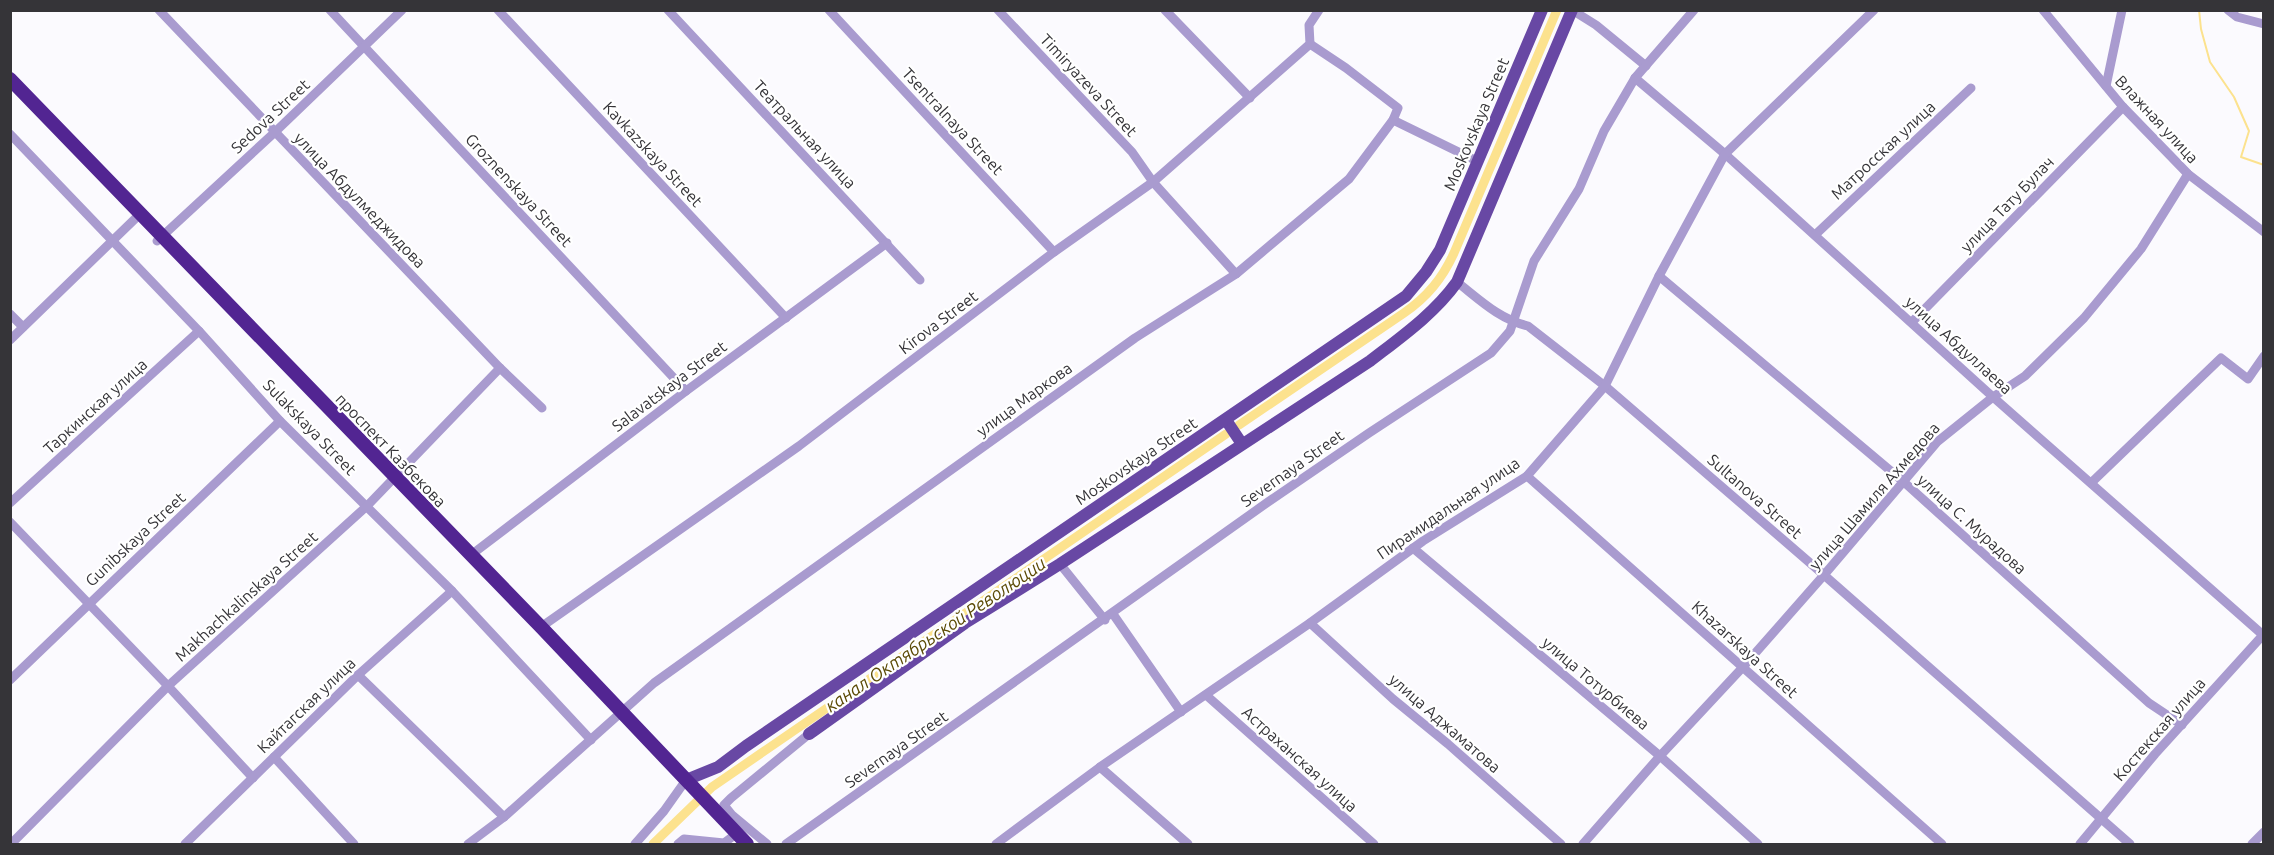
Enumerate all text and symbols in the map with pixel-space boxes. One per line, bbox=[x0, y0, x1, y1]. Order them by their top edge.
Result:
street label: Timiryazeva Street bbox=[1037, 30, 1142, 140]
street label: Moskovskaya Street bbox=[1440, 54, 1512, 193]
street label: Tsentralnaya Street bbox=[899, 64, 1008, 179]
street label: Влажная улица bbox=[2112, 71, 2202, 167]
street label: Sedova Street bbox=[227, 75, 313, 157]
street label: Театральная улица bbox=[750, 76, 860, 192]
street label: Матросская улица bbox=[1827, 97, 1939, 203]
street label: Kavkazskaya Street bbox=[600, 98, 707, 211]
street label: улица Абдулмеджидова bbox=[291, 129, 429, 271]
street label: Groznenskaya Street bbox=[462, 130, 576, 251]
street label: улица Тату Булач bbox=[1957, 152, 2057, 256]
street label: Kirova Street bbox=[895, 286, 981, 357]
street label: улица Абдуллаева bbox=[1902, 292, 2016, 398]
street label: Salavatskaya Street bbox=[608, 337, 730, 435]
street label: Таркинская улица bbox=[40, 355, 150, 457]
street label: улица Маркова bbox=[973, 358, 1075, 440]
street label: Sulakskaya Street bbox=[260, 376, 361, 479]
street label: проспект Казбекова bbox=[332, 390, 450, 510]
street label: Moskovskaya Street bbox=[1072, 413, 1201, 508]
street label: улица Шамиля Ахмедова bbox=[1805, 419, 1943, 573]
street label: Severnaya Street bbox=[1237, 425, 1347, 510]
street label: Sultanova Street bbox=[1704, 450, 1806, 542]
street label: Пирамидальная улица bbox=[1373, 454, 1523, 562]
street label: улица С. Мурадова bbox=[1914, 470, 2030, 578]
street label: Gunibskaya Street bbox=[81, 488, 189, 590]
street label: Makhachkalinskaya Street bbox=[171, 527, 321, 665]
water label: канал Октябрьской Революции bbox=[821, 552, 1049, 715]
street label: Khazarskaya Street bbox=[1688, 597, 1802, 702]
street label: улица Тотурбиева bbox=[1539, 633, 1653, 733]
street label: Кайтагская улица bbox=[253, 654, 359, 756]
street label: улица Аджаматова bbox=[1386, 670, 1504, 776]
street label: Костекская улица bbox=[2109, 674, 2209, 784]
street label: Астраханская улица bbox=[1239, 703, 1361, 815]
street label: Severnaya Street bbox=[841, 706, 951, 791]

